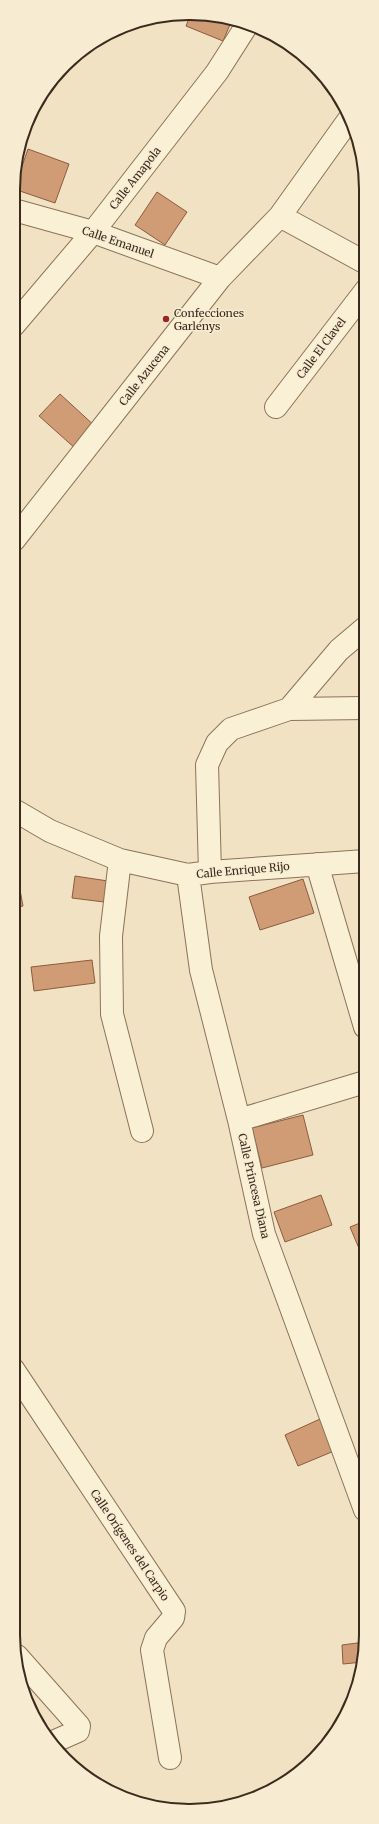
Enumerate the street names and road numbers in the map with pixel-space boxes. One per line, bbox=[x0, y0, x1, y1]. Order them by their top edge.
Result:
street label: Calle Amapola bbox=[106, 144, 164, 212]
street label: Calle Emanuel bbox=[80, 223, 156, 261]
street label: Calle El Clavel bbox=[293, 314, 349, 381]
street label: Calle Azucena bbox=[116, 342, 172, 408]
street label: Calle Enrique Rijo bbox=[196, 859, 291, 881]
street label: Calle Princesa Diana bbox=[235, 1132, 273, 1240]
street label: Calle Orígenes del Carpio bbox=[87, 1487, 173, 1604]

